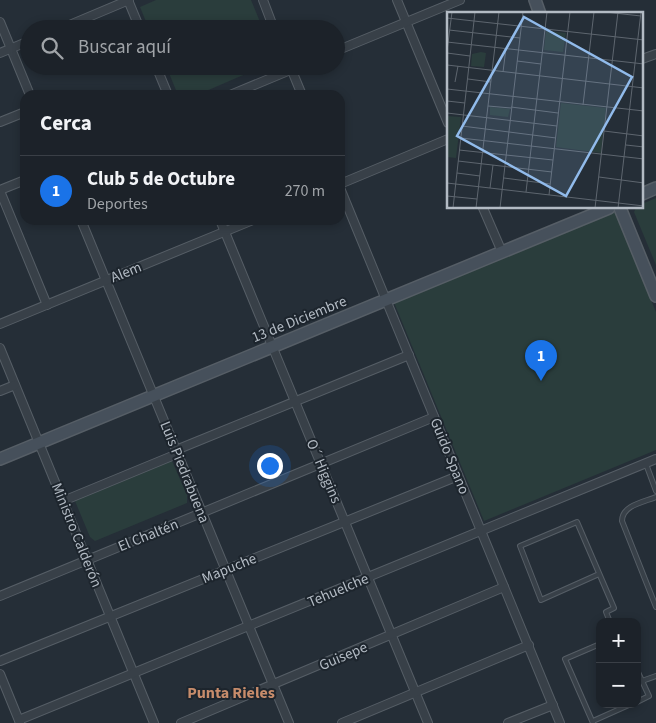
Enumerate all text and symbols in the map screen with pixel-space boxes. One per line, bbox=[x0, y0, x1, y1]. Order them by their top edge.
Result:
inset map bbox=[447, 12, 644, 209]
search box bbox=[20, 20, 345, 75]
icon: search bbox=[38, 34, 66, 62]
text: Buscar aquí bbox=[78, 34, 171, 61]
text: Cerca bbox=[40, 108, 92, 138]
text: Club 5 de Octubre bbox=[87, 166, 235, 193]
text: 1 bbox=[52, 180, 60, 202]
text: 270 m bbox=[285, 180, 325, 202]
text: Deportes bbox=[87, 193, 148, 215]
street label: Alem bbox=[107, 257, 145, 288]
street label: 13 de Diciembre bbox=[249, 291, 350, 348]
pin: 1 bbox=[525, 340, 557, 381]
street label: Guido Spano bbox=[425, 415, 474, 497]
street label: Luis Piedrabuena bbox=[155, 418, 215, 526]
street label: O´ Higgins bbox=[301, 436, 346, 507]
your location bbox=[257, 453, 283, 479]
street label: Ministro Calderón bbox=[46, 480, 107, 591]
street label: El Chaltén bbox=[115, 514, 181, 557]
street label: Mapuche bbox=[199, 548, 260, 589]
street label: Tehuelche bbox=[304, 568, 372, 613]
map controls bbox=[596, 618, 641, 708]
button: + bbox=[596, 618, 641, 663]
street label: Guisepe bbox=[316, 637, 371, 676]
button: − bbox=[596, 663, 641, 708]
district label: Punta Rieles bbox=[187, 682, 275, 704]

